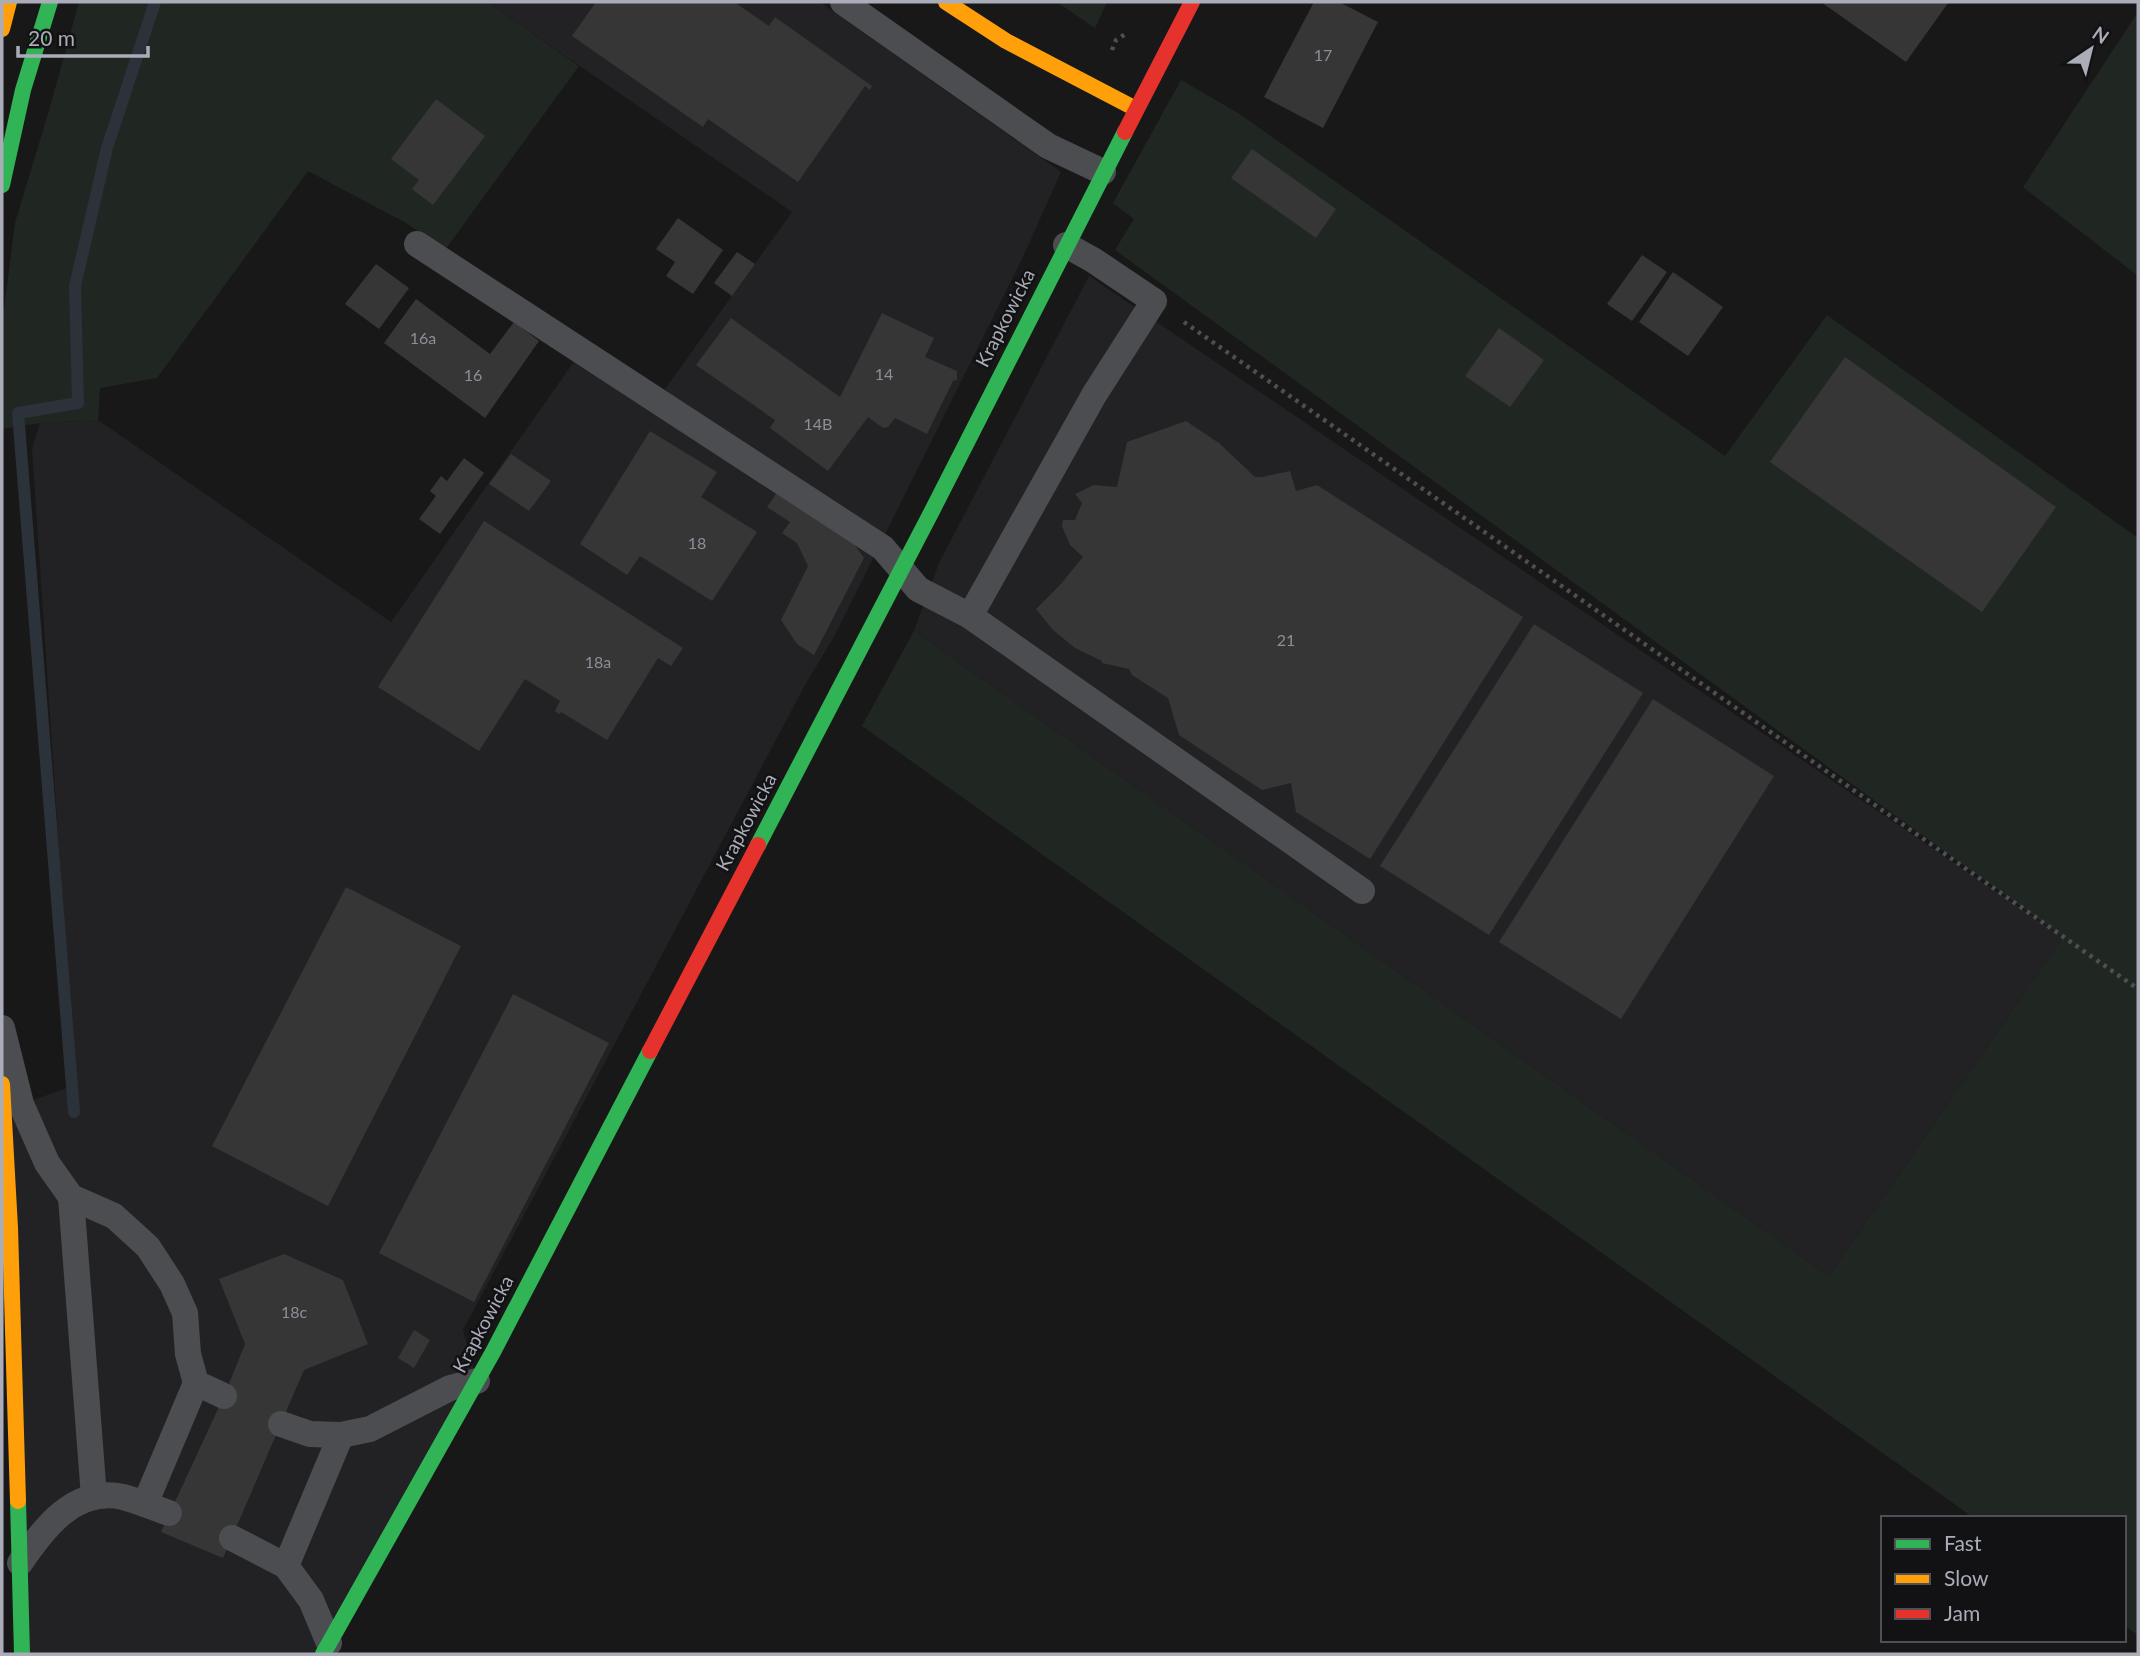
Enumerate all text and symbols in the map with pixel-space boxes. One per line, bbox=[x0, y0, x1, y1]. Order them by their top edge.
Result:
scale bar bbox=[18, 14, 147, 58]
north arrow bbox=[2056, 14, 2126, 84]
text: N bbox=[2088, 21, 2114, 48]
text: 20 m bbox=[28, 25, 75, 50]
house number: 17 bbox=[1314, 45, 1332, 64]
street label: Krapkowicka bbox=[970, 265, 1039, 371]
house number: 16a bbox=[410, 328, 436, 347]
house number: 14 bbox=[875, 364, 893, 383]
house number: 16 bbox=[464, 365, 482, 384]
house number: 14B bbox=[804, 414, 832, 433]
house number: 18 bbox=[688, 533, 706, 552]
house number: 21 bbox=[1277, 630, 1295, 649]
house number: 18a bbox=[585, 652, 611, 671]
street label: Krapkowicka bbox=[710, 769, 781, 874]
street label: Krapkowicka bbox=[447, 1271, 518, 1376]
house number: 18c bbox=[281, 1302, 307, 1321]
legend bbox=[1881, 1516, 2126, 1642]
text: Fast bbox=[1944, 1530, 1982, 1555]
text: Slow bbox=[1944, 1565, 1989, 1590]
text: Jam bbox=[1944, 1600, 1980, 1625]

